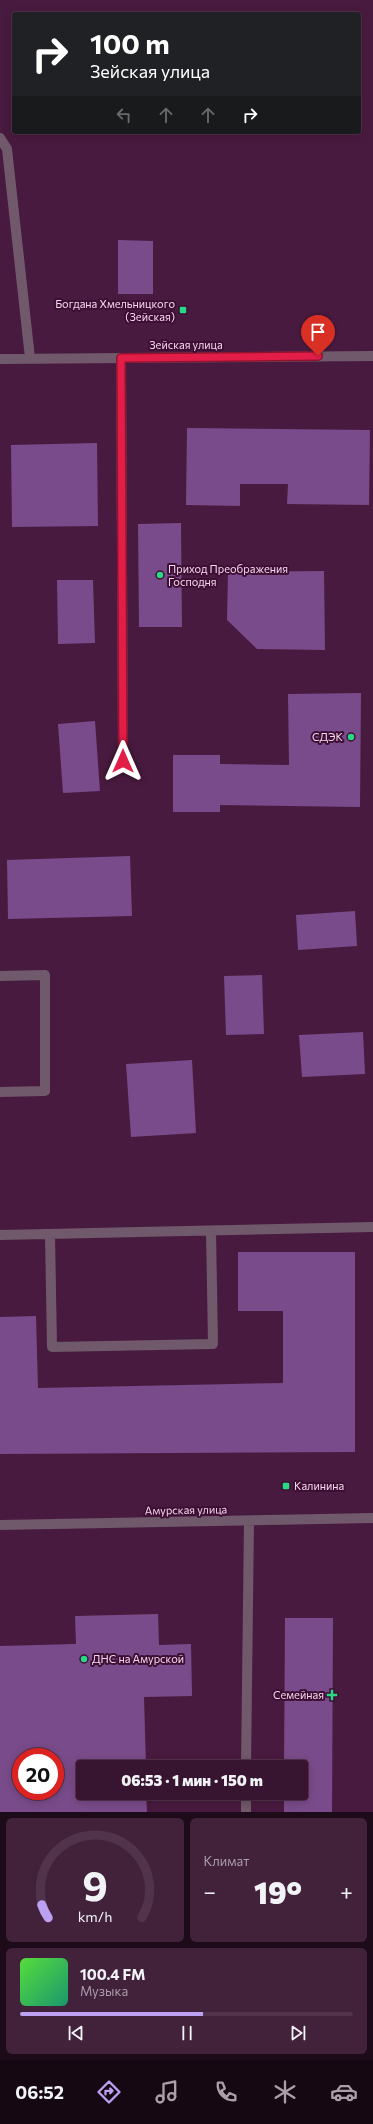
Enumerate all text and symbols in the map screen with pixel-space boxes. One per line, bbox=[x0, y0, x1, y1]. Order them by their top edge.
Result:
text: 100 m bbox=[90, 26, 170, 60]
icon: right bbox=[24, 28, 76, 80]
text: Зейская улица bbox=[90, 60, 210, 82]
icon: left bbox=[113, 104, 135, 126]
icon: ahead bbox=[155, 104, 177, 126]
icon: ahead bbox=[197, 104, 219, 126]
icon: right bbox=[239, 104, 261, 126]
place label: Богдана Хмельницкого (Зейская) bbox=[55, 297, 175, 323]
marker: Богдана Хмельницкого (Зейская) bbox=[178, 305, 188, 315]
pin bbox=[301, 315, 335, 356]
icon: arrive bbox=[307, 321, 329, 343]
street label: Зейская улица bbox=[149, 338, 223, 351]
place label: Приход Преображения Господня bbox=[168, 562, 288, 588]
marker: Приход Преображения Господня bbox=[155, 570, 165, 580]
place label: СДЭК bbox=[312, 730, 344, 743]
marker: СДЭК bbox=[346, 732, 356, 742]
position arrow bbox=[102, 740, 144, 782]
place label: Калинина bbox=[294, 1479, 344, 1492]
marker: Калинина bbox=[281, 1481, 291, 1491]
street label: Амурская улица bbox=[145, 1502, 227, 1517]
place label: ДНС на Амурской bbox=[92, 1652, 184, 1665]
marker: ДНС на Амурской bbox=[79, 1654, 89, 1664]
place label: Семейная bbox=[273, 1688, 324, 1701]
marker: Семейная bbox=[327, 1690, 337, 1700]
speed limit sign: 20 bbox=[12, 1748, 64, 1800]
text: 06:53 · 1 мин · 150 m bbox=[121, 1771, 263, 1789]
text: Климат bbox=[204, 1853, 249, 1869]
text: 9 bbox=[82, 1859, 108, 1910]
text: 19° bbox=[254, 1873, 302, 1910]
text: − bbox=[204, 1878, 216, 1905]
text: + bbox=[340, 1878, 353, 1905]
text: km/h bbox=[77, 1907, 112, 1925]
text: 100.4 FM bbox=[80, 1965, 146, 1983]
text: Музыка bbox=[80, 1983, 128, 1999]
icon: previous bbox=[65, 2022, 87, 2044]
icon: pause bbox=[176, 2022, 198, 2044]
icon: next bbox=[287, 2022, 309, 2044]
icon: directions bbox=[95, 2078, 123, 2106]
icon: music bbox=[153, 2078, 181, 2106]
icon: phone bbox=[212, 2078, 240, 2106]
icon: climate bbox=[271, 2078, 299, 2106]
icon: car bbox=[330, 2078, 358, 2106]
text: 06:52 bbox=[15, 2081, 64, 2103]

